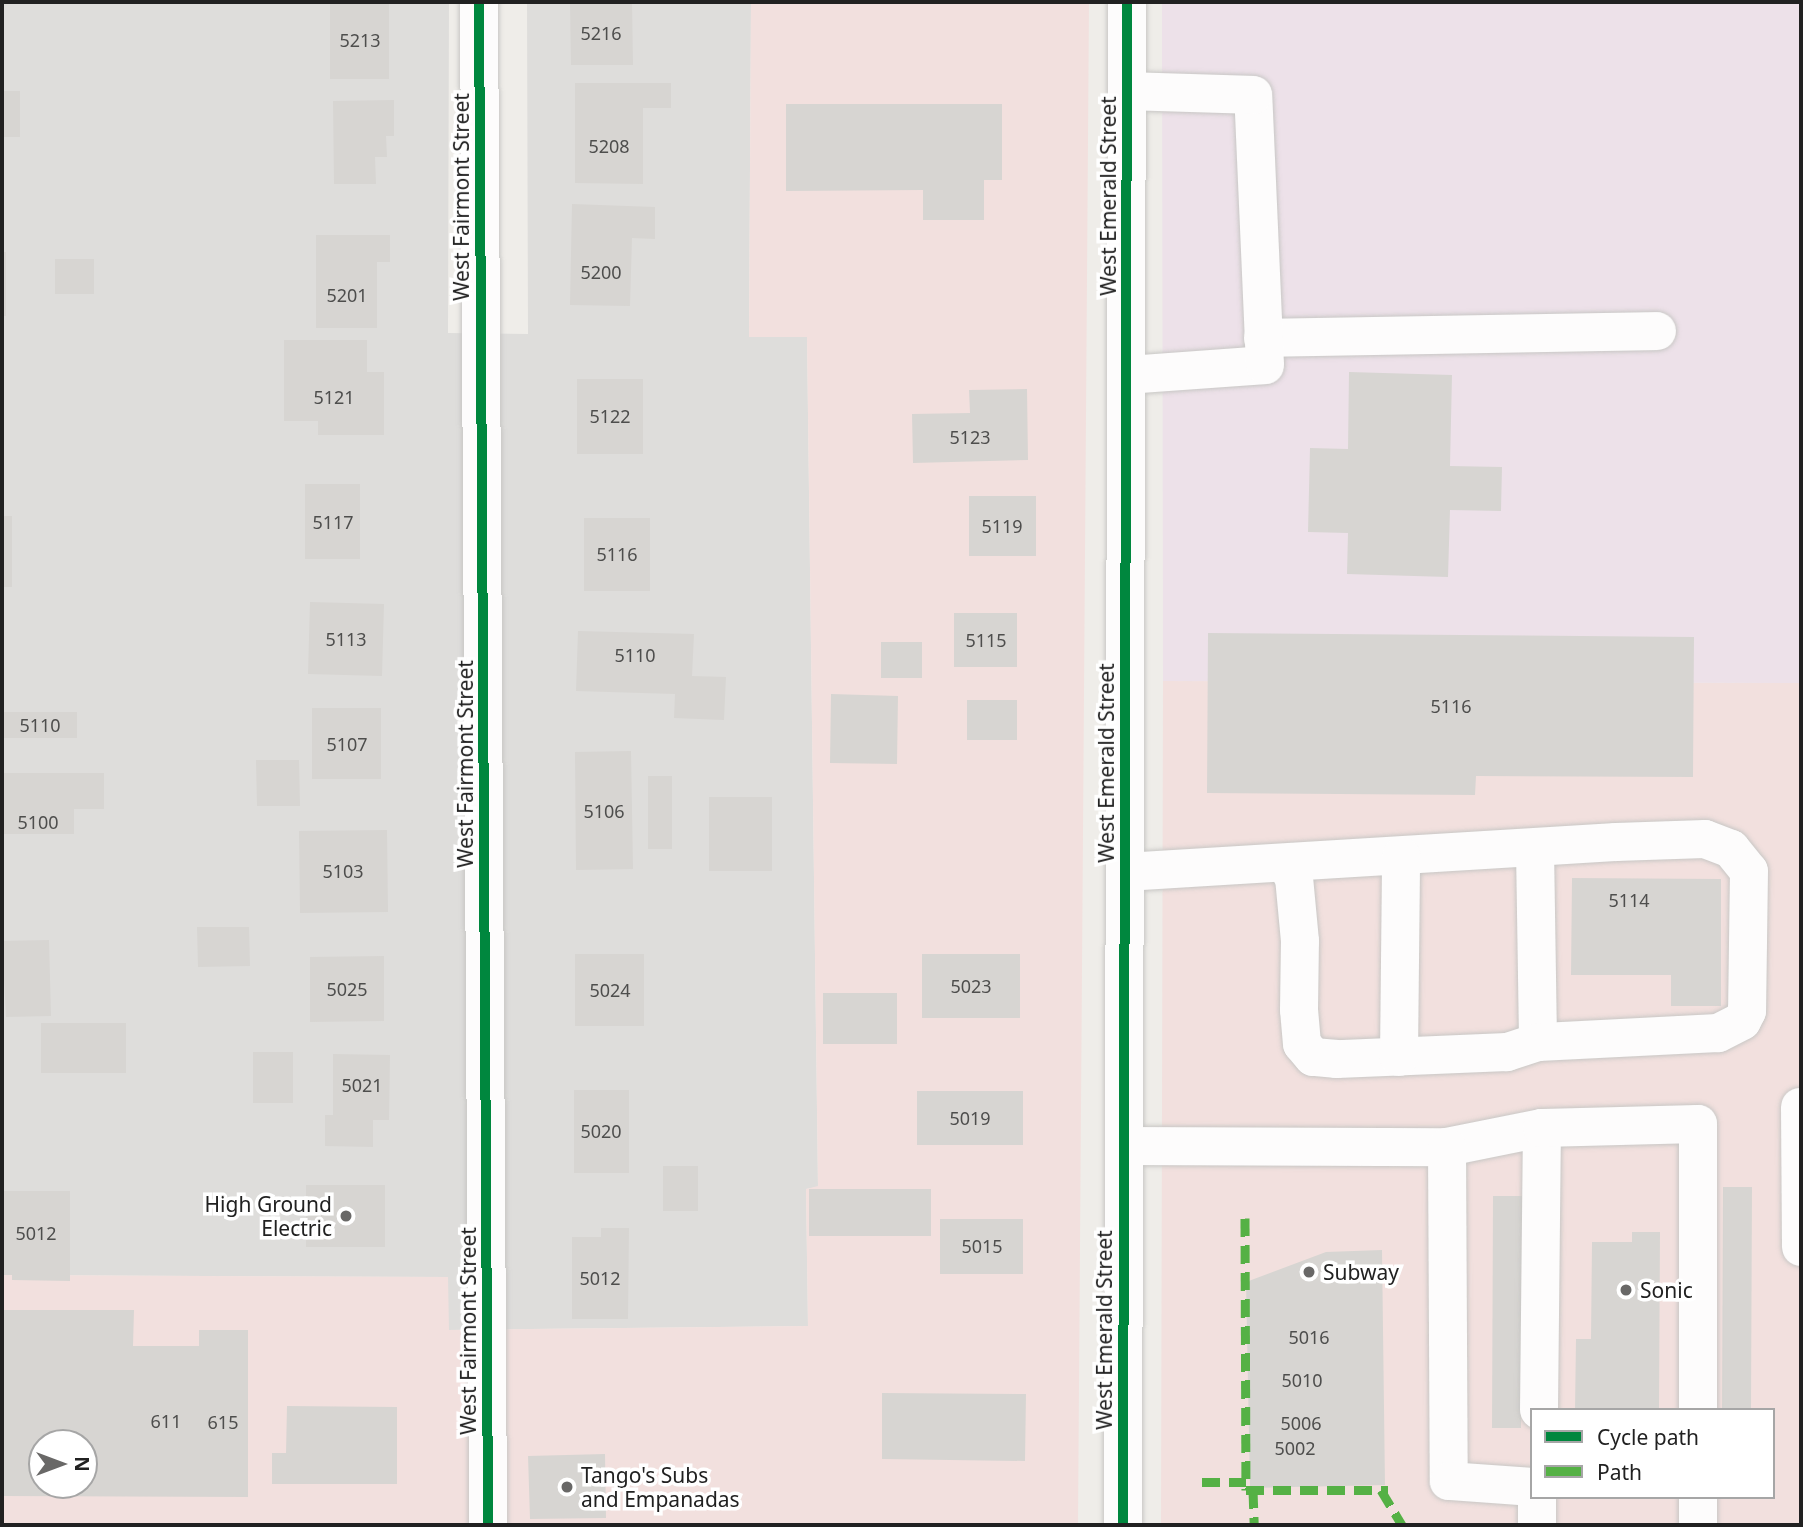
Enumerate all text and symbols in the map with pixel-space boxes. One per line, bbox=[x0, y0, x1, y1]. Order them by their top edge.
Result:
house number: 5216 bbox=[580, 22, 622, 44]
house number: 5213 bbox=[339, 29, 381, 51]
street label: West Fairmont Street bbox=[448, 93, 474, 301]
street label: West Emerald Street bbox=[1095, 96, 1121, 296]
house number: 5208 bbox=[588, 135, 630, 157]
house number: 5200 bbox=[580, 261, 622, 283]
house number: 5201 bbox=[326, 284, 368, 306]
house number: 5121 bbox=[313, 386, 355, 408]
house number: 5122 bbox=[589, 405, 631, 427]
house number: 5123 bbox=[949, 426, 991, 448]
house number: 5117 bbox=[312, 511, 354, 533]
house number: 5119 bbox=[981, 515, 1023, 537]
house number: 5116 bbox=[596, 543, 638, 565]
house number: 5113 bbox=[325, 628, 367, 650]
house number: 5115 bbox=[965, 629, 1007, 651]
house number: 5110 bbox=[614, 644, 656, 666]
street label: West Fairmont Street bbox=[452, 660, 478, 868]
street label: West Emerald Street bbox=[1093, 663, 1119, 863]
house number: 5116 bbox=[1430, 695, 1472, 717]
house number: 5110 bbox=[19, 714, 61, 736]
house number: 5107 bbox=[326, 733, 368, 755]
house number: 5106 bbox=[583, 800, 625, 822]
house number: 5100 bbox=[17, 811, 59, 833]
house number: 5103 bbox=[322, 860, 364, 882]
house number: 5114 bbox=[1608, 889, 1650, 911]
house number: 5023 bbox=[950, 975, 992, 997]
house number: 5025 bbox=[326, 978, 368, 1000]
house number: 5024 bbox=[589, 979, 631, 1001]
house number: 5021 bbox=[341, 1074, 383, 1096]
house number: 5019 bbox=[949, 1107, 991, 1129]
house number: 5020 bbox=[580, 1120, 622, 1142]
place label: High Ground Electric bbox=[205, 1191, 332, 1241]
marker: High Ground Electric bbox=[338, 1208, 354, 1224]
house number: 5012 bbox=[15, 1222, 57, 1244]
street label: West Fairmont Street bbox=[455, 1227, 481, 1435]
street label: West Emerald Street bbox=[1091, 1230, 1117, 1430]
house number: 5015 bbox=[961, 1235, 1003, 1257]
place label: Subway bbox=[1323, 1259, 1399, 1285]
marker: Subway bbox=[1301, 1264, 1317, 1280]
house number: 5012 bbox=[579, 1267, 621, 1289]
place label: Sonic bbox=[1640, 1277, 1693, 1303]
marker: Sonic bbox=[1618, 1282, 1634, 1298]
house number: 5016 bbox=[1288, 1326, 1330, 1348]
house number: 5010 bbox=[1281, 1369, 1323, 1391]
legend bbox=[1530, 1408, 1775, 1499]
house number: 611 bbox=[151, 1410, 181, 1432]
house number: 615 bbox=[208, 1411, 238, 1433]
house number: 5006 bbox=[1280, 1412, 1322, 1434]
text: Cycle path bbox=[1597, 1423, 1699, 1451]
north arrow bbox=[28, 1429, 98, 1499]
house number: 5002 bbox=[1274, 1437, 1316, 1459]
text: N bbox=[69, 1456, 95, 1472]
text: Path bbox=[1597, 1458, 1642, 1486]
place label: Tango's Subs and Empanadas bbox=[581, 1462, 740, 1512]
marker: Tango's Subs and Empanadas bbox=[559, 1479, 575, 1495]

